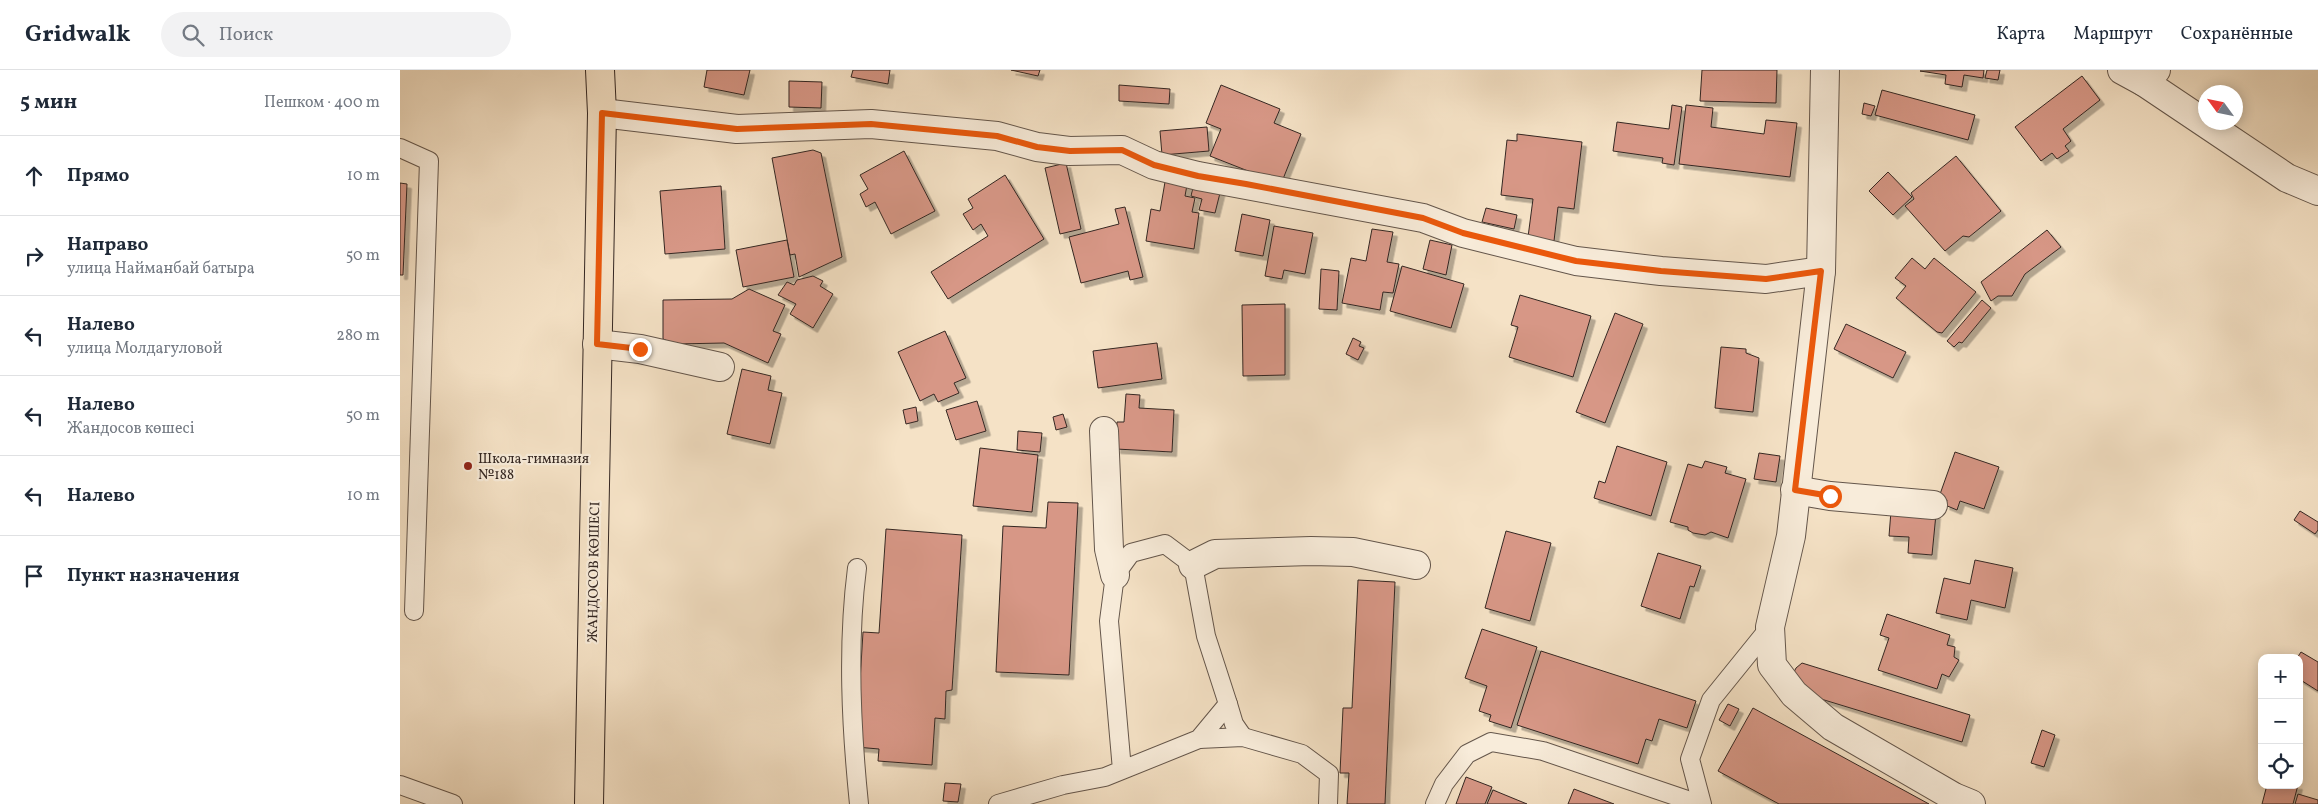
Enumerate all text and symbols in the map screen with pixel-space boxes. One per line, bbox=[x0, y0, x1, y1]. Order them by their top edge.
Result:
search box bbox=[161, 12, 511, 57]
text: Gridwalk bbox=[25, 18, 131, 52]
icon: search bbox=[179, 21, 207, 49]
text: Поиск bbox=[219, 22, 273, 48]
text: Карта bbox=[1996, 22, 2045, 47]
text: Маршрут bbox=[2073, 22, 2153, 47]
text: Сохранённые bbox=[2181, 22, 2293, 47]
north arrow bbox=[2198, 85, 2243, 130]
text: 5 мин bbox=[20, 88, 77, 117]
text: Пешком · 400 m bbox=[264, 92, 380, 114]
icon: ahead bbox=[20, 162, 48, 190]
text: Прямо bbox=[67, 163, 129, 189]
text: 10 m bbox=[347, 165, 380, 187]
text: Направо bbox=[67, 232, 149, 258]
icon: right bbox=[20, 242, 48, 270]
text: 50 m bbox=[346, 245, 380, 267]
text: улица Найманбай батыра bbox=[67, 258, 255, 280]
text: Налево bbox=[67, 312, 135, 338]
icon: left bbox=[20, 322, 48, 350]
text: 280 m bbox=[336, 325, 380, 347]
text: улица Молдагуловой bbox=[67, 338, 222, 360]
route end bbox=[629, 338, 652, 361]
text: Налево bbox=[67, 392, 135, 418]
icon: left bbox=[20, 402, 48, 430]
text: 50 m bbox=[346, 405, 380, 427]
text: Жандосов көшесі bbox=[67, 418, 194, 440]
place label: Школа-гимназия №188 bbox=[478, 450, 589, 485]
marker: Школа-гимназия №188 bbox=[462, 460, 474, 472]
icon: left bbox=[20, 482, 48, 510]
text: Налево bbox=[67, 483, 135, 509]
text: 10 m bbox=[347, 485, 380, 507]
route start bbox=[1819, 485, 1842, 508]
street label: ЖАНДОСОВ КӨШЕСІ bbox=[584, 501, 605, 643]
icon: arrive bbox=[20, 562, 48, 590]
text: Пункт назначения bbox=[67, 563, 240, 589]
map controls bbox=[2258, 654, 2303, 789]
button: + bbox=[2258, 654, 2303, 699]
button: − bbox=[2258, 699, 2303, 744]
button: locate bbox=[2258, 744, 2303, 789]

